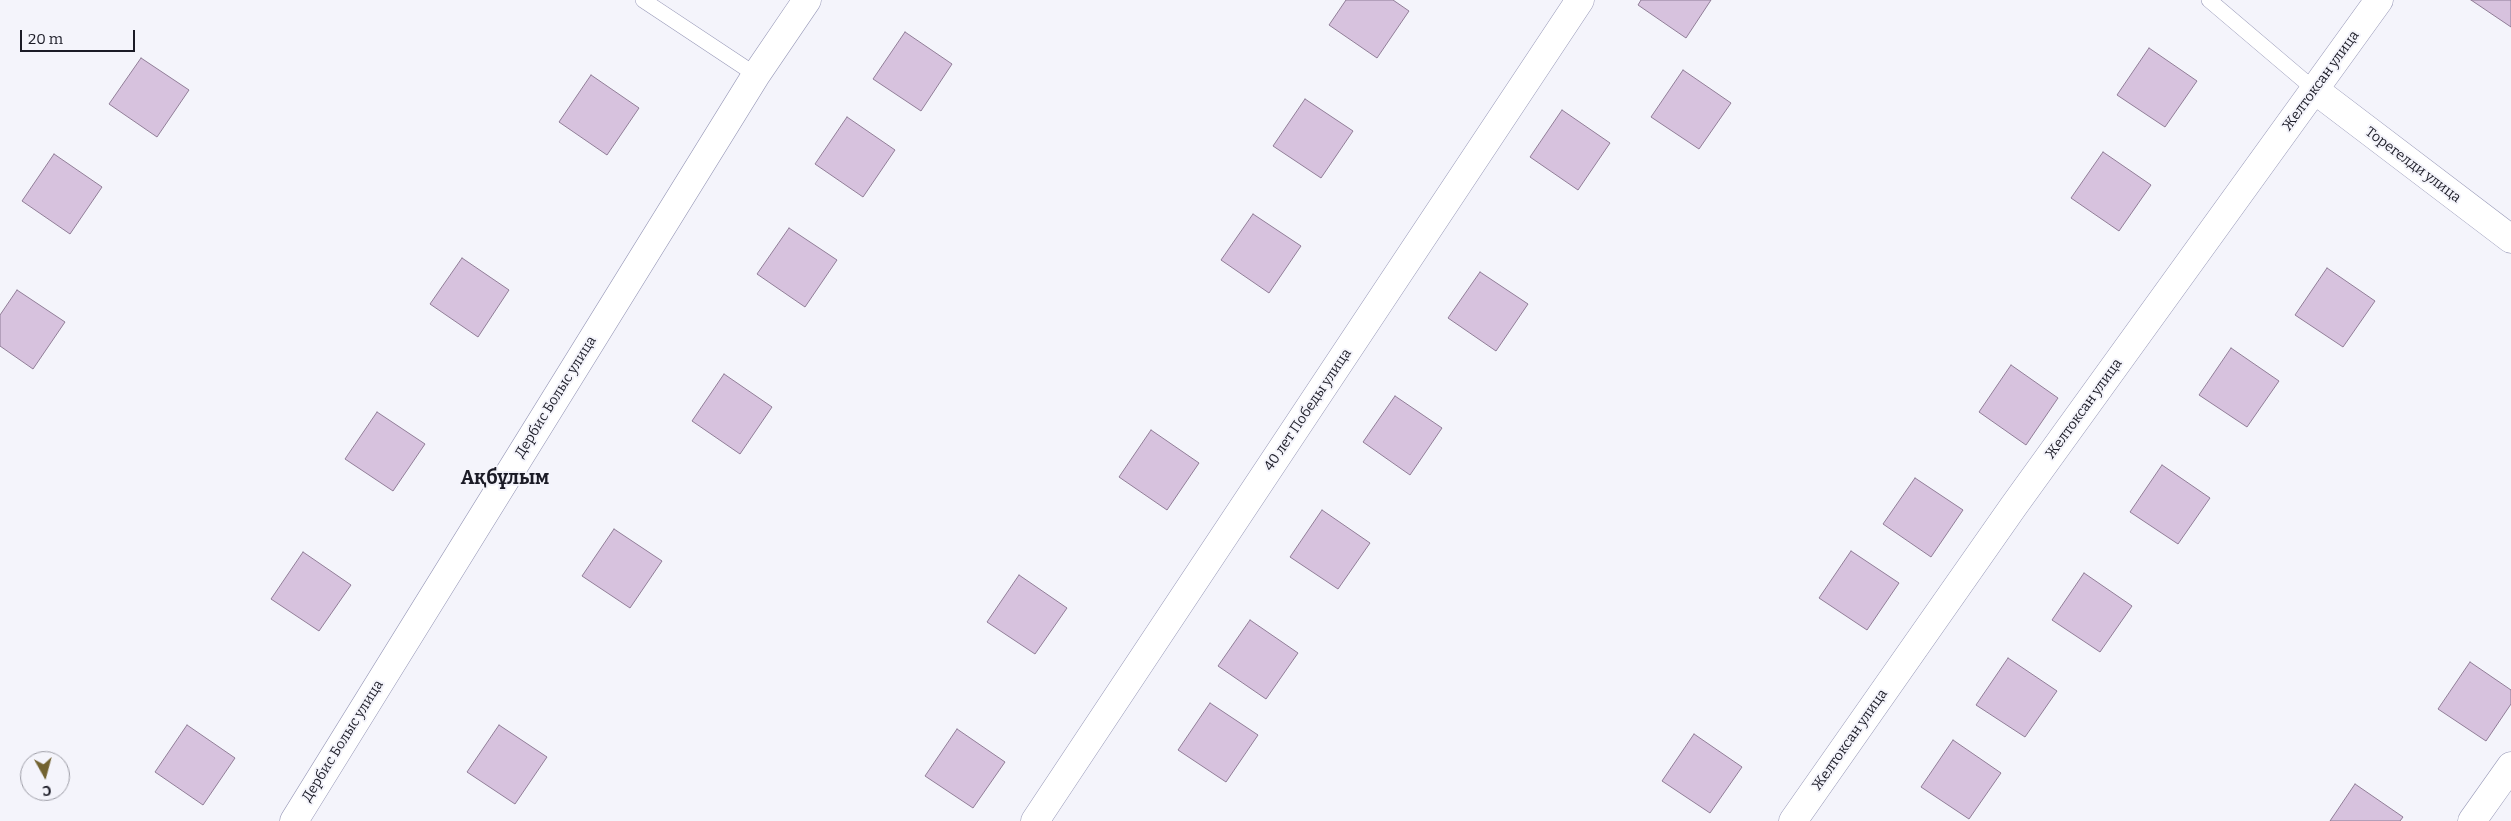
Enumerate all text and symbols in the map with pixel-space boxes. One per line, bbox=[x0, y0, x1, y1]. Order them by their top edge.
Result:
scale bar bbox=[22, 20, 138, 52]
street label: Желтоксан улица bbox=[2279, 28, 2363, 134]
text: 20 m bbox=[28, 30, 63, 48]
street label: Торегелди улица bbox=[2362, 124, 2464, 206]
street label: Дербис Болыс улица bbox=[512, 333, 600, 461]
street label: 40 лет Победы улица bbox=[1261, 346, 1355, 474]
street label: Желтоксан улица bbox=[2042, 356, 2126, 462]
district label: Ақбұлым bbox=[461, 468, 549, 490]
street label: Дербис Болыс улица bbox=[299, 677, 387, 805]
street label: Желтоксан улица bbox=[1809, 686, 1891, 794]
north arrow bbox=[20, 751, 70, 801]
text: С bbox=[41, 781, 52, 799]

